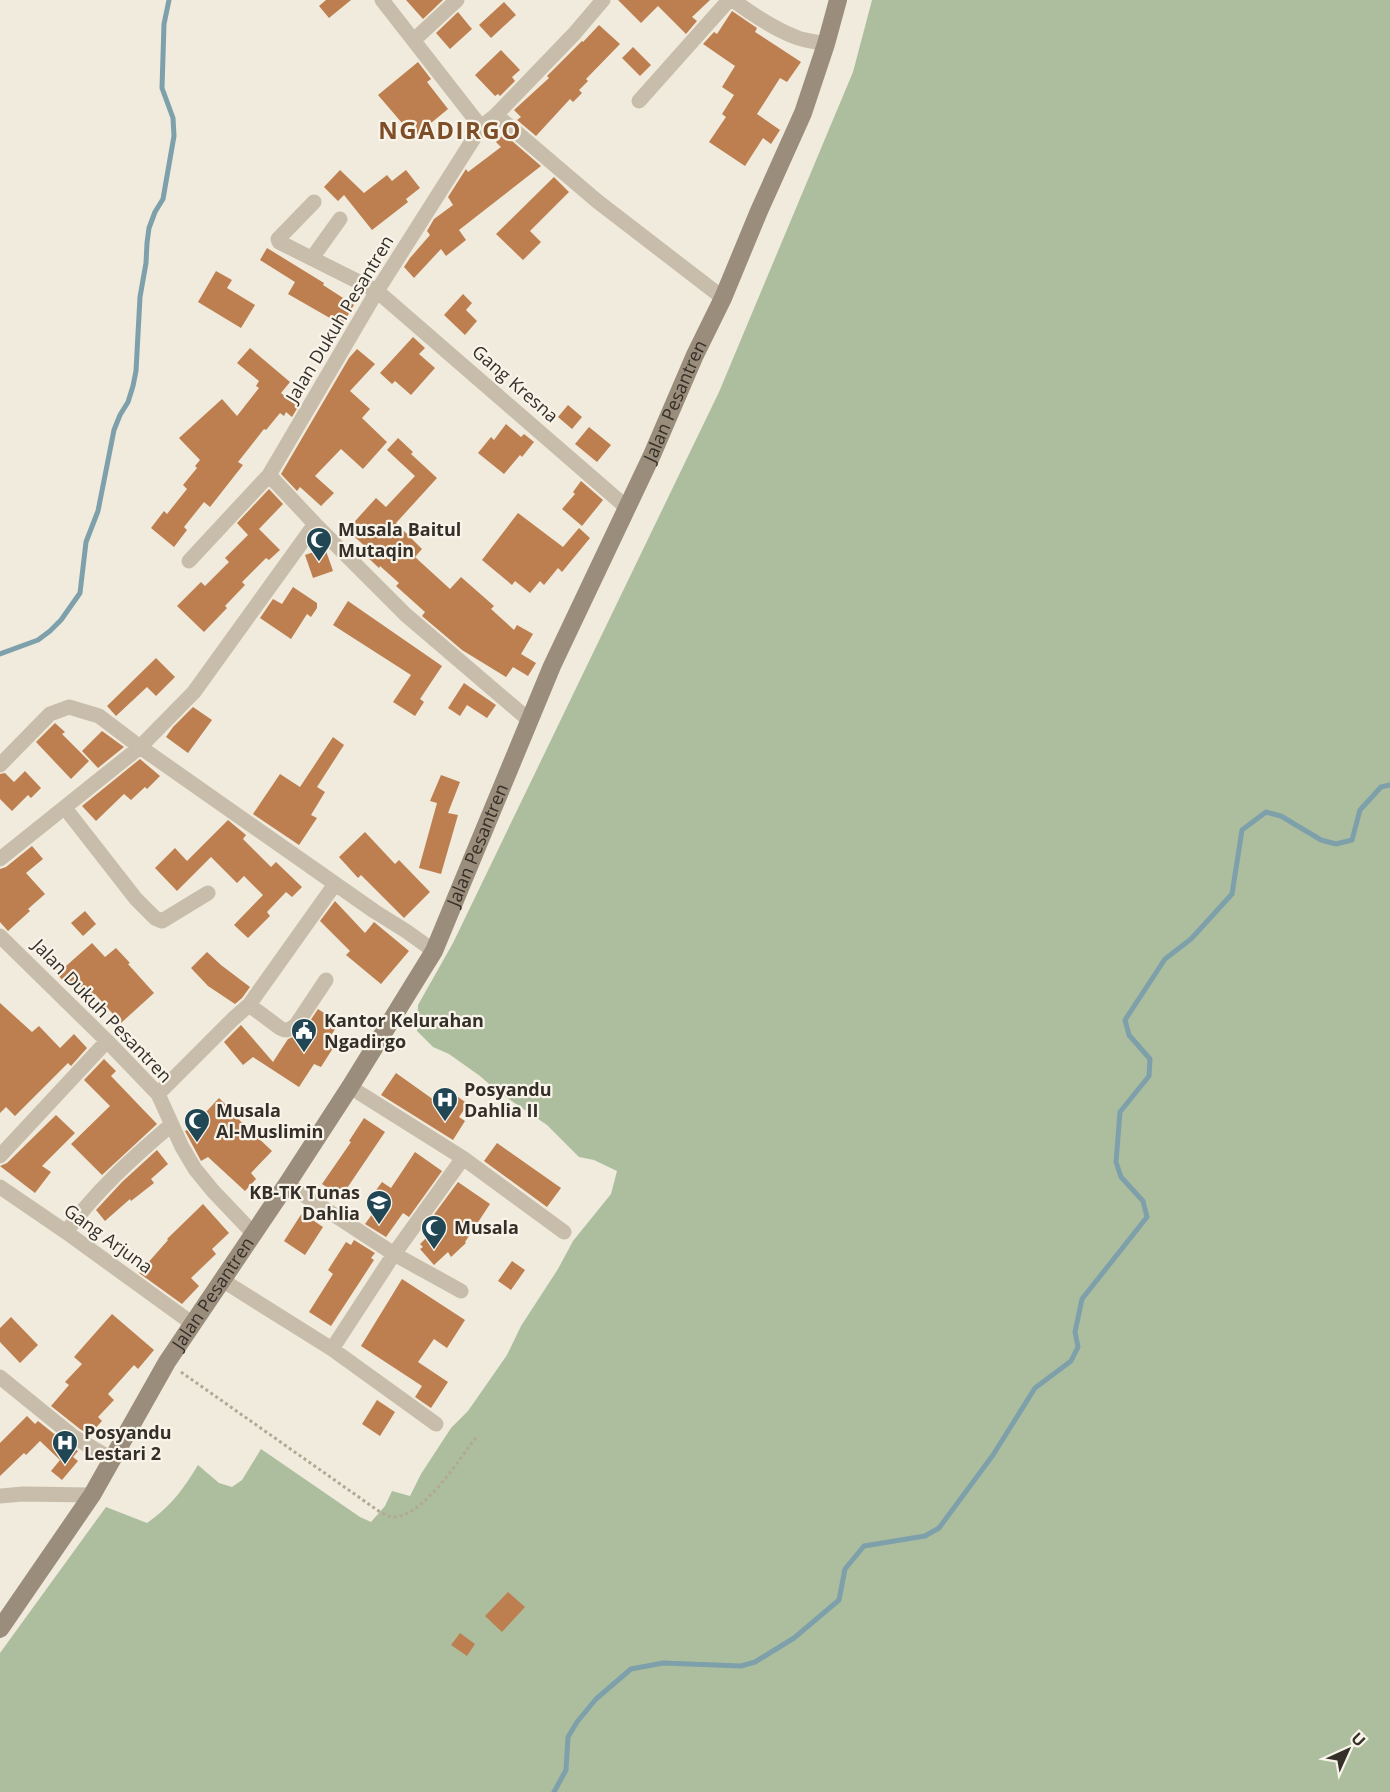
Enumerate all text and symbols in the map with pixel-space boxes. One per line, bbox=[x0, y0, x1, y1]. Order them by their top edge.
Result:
district label: NGADIRGO bbox=[378, 113, 522, 146]
street label: Jalan Dukuh Pesantren bbox=[279, 230, 399, 408]
street label: Jalan Pesantren bbox=[637, 336, 712, 468]
street label: Gang Kresna bbox=[468, 339, 564, 427]
place label: Musala Baitul Mutaqin bbox=[338, 517, 461, 562]
mosque icon: Musala Baitul Mutaqin bbox=[304, 525, 334, 563]
street label: Jalan Pesantren bbox=[440, 780, 513, 912]
street label: Jalan Dukuh Pesantren bbox=[26, 932, 178, 1087]
place label: Kantor Kelurahan Ngadirgo bbox=[324, 1008, 484, 1053]
public building icon: Kantor Kelurahan Ngadirgo bbox=[289, 1016, 319, 1054]
place label: Posyandu Dahlia II bbox=[464, 1077, 552, 1122]
hospital icon: Posyandu Dahlia II bbox=[430, 1085, 460, 1123]
place label: Musala Al-Muslimin bbox=[216, 1098, 323, 1143]
mosque icon: Musala Al-Muslimin bbox=[182, 1106, 212, 1144]
place label: KB-TK Tunas Dahlia bbox=[249, 1180, 360, 1225]
school or university icon: KB-TK Tunas Dahlia bbox=[364, 1188, 394, 1226]
street label: Gang Arjuna bbox=[59, 1198, 158, 1278]
mosque icon: Musala bbox=[419, 1213, 449, 1251]
place label: Musala bbox=[454, 1215, 519, 1239]
street label: Jalan Pesantren bbox=[165, 1232, 259, 1355]
place label: Posyandu Lestari 2 bbox=[84, 1420, 172, 1465]
hospital icon: Posyandu Lestari 2 bbox=[50, 1428, 80, 1466]
north arrow bbox=[1318, 1720, 1378, 1780]
text: U bbox=[1347, 1727, 1371, 1751]

